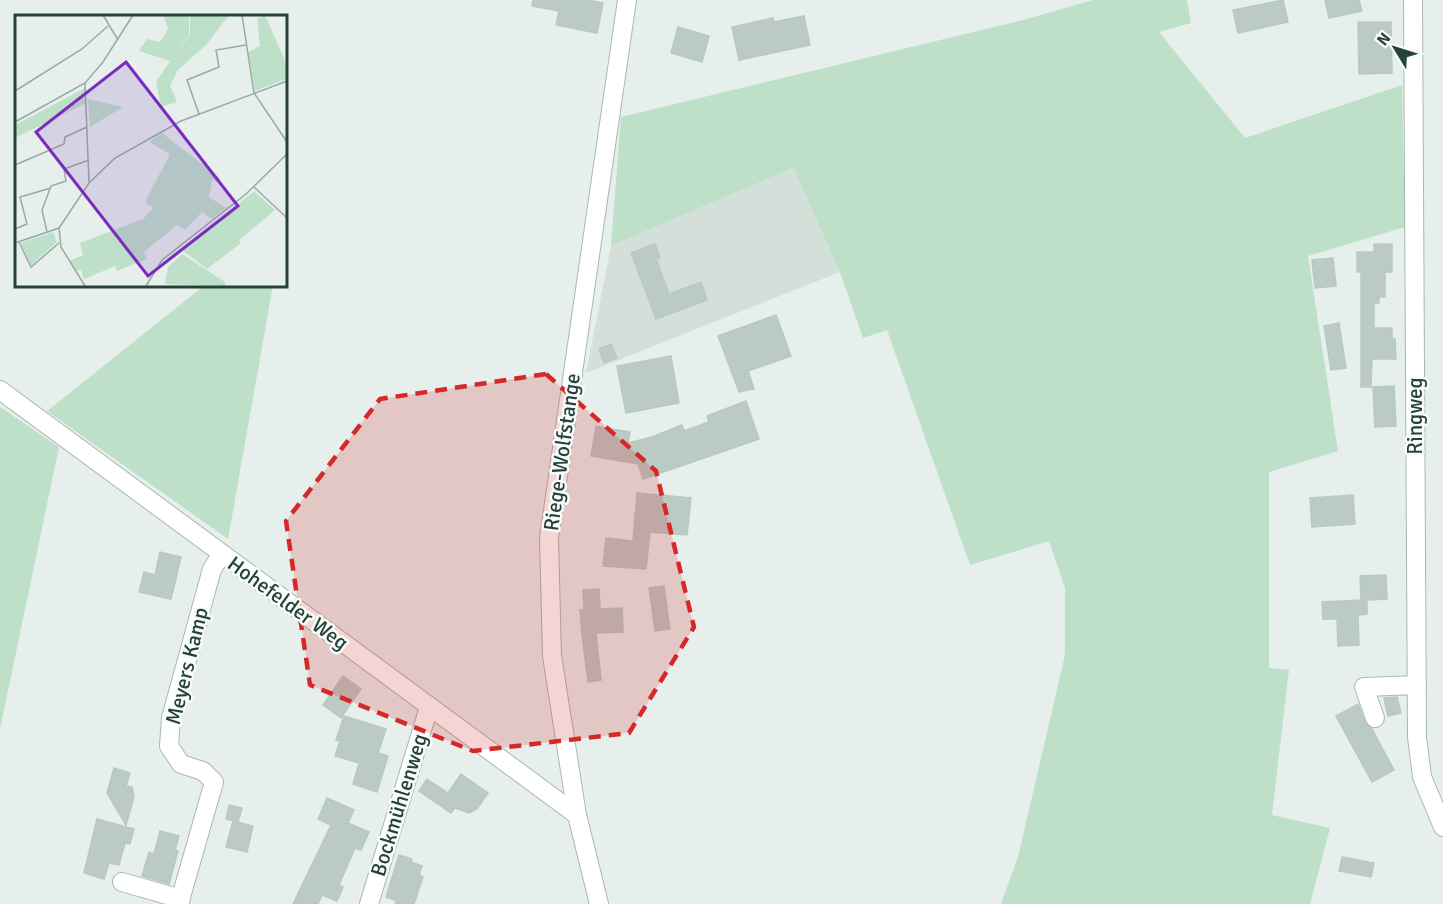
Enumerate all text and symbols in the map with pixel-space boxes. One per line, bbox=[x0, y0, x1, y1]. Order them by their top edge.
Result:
inset map bbox=[15, 15, 286, 286]
north arrow bbox=[1365, 18, 1425, 78]
text: N bbox=[1373, 29, 1395, 50]
street label: Riege-Wolfstange bbox=[538, 371, 586, 533]
street label: Ringweg bbox=[1402, 377, 1428, 455]
street label: Hohefelder Weg bbox=[223, 550, 353, 656]
street label: Meyers Kamp bbox=[160, 605, 214, 727]
street label: Bockmühlenweg bbox=[365, 731, 433, 879]

